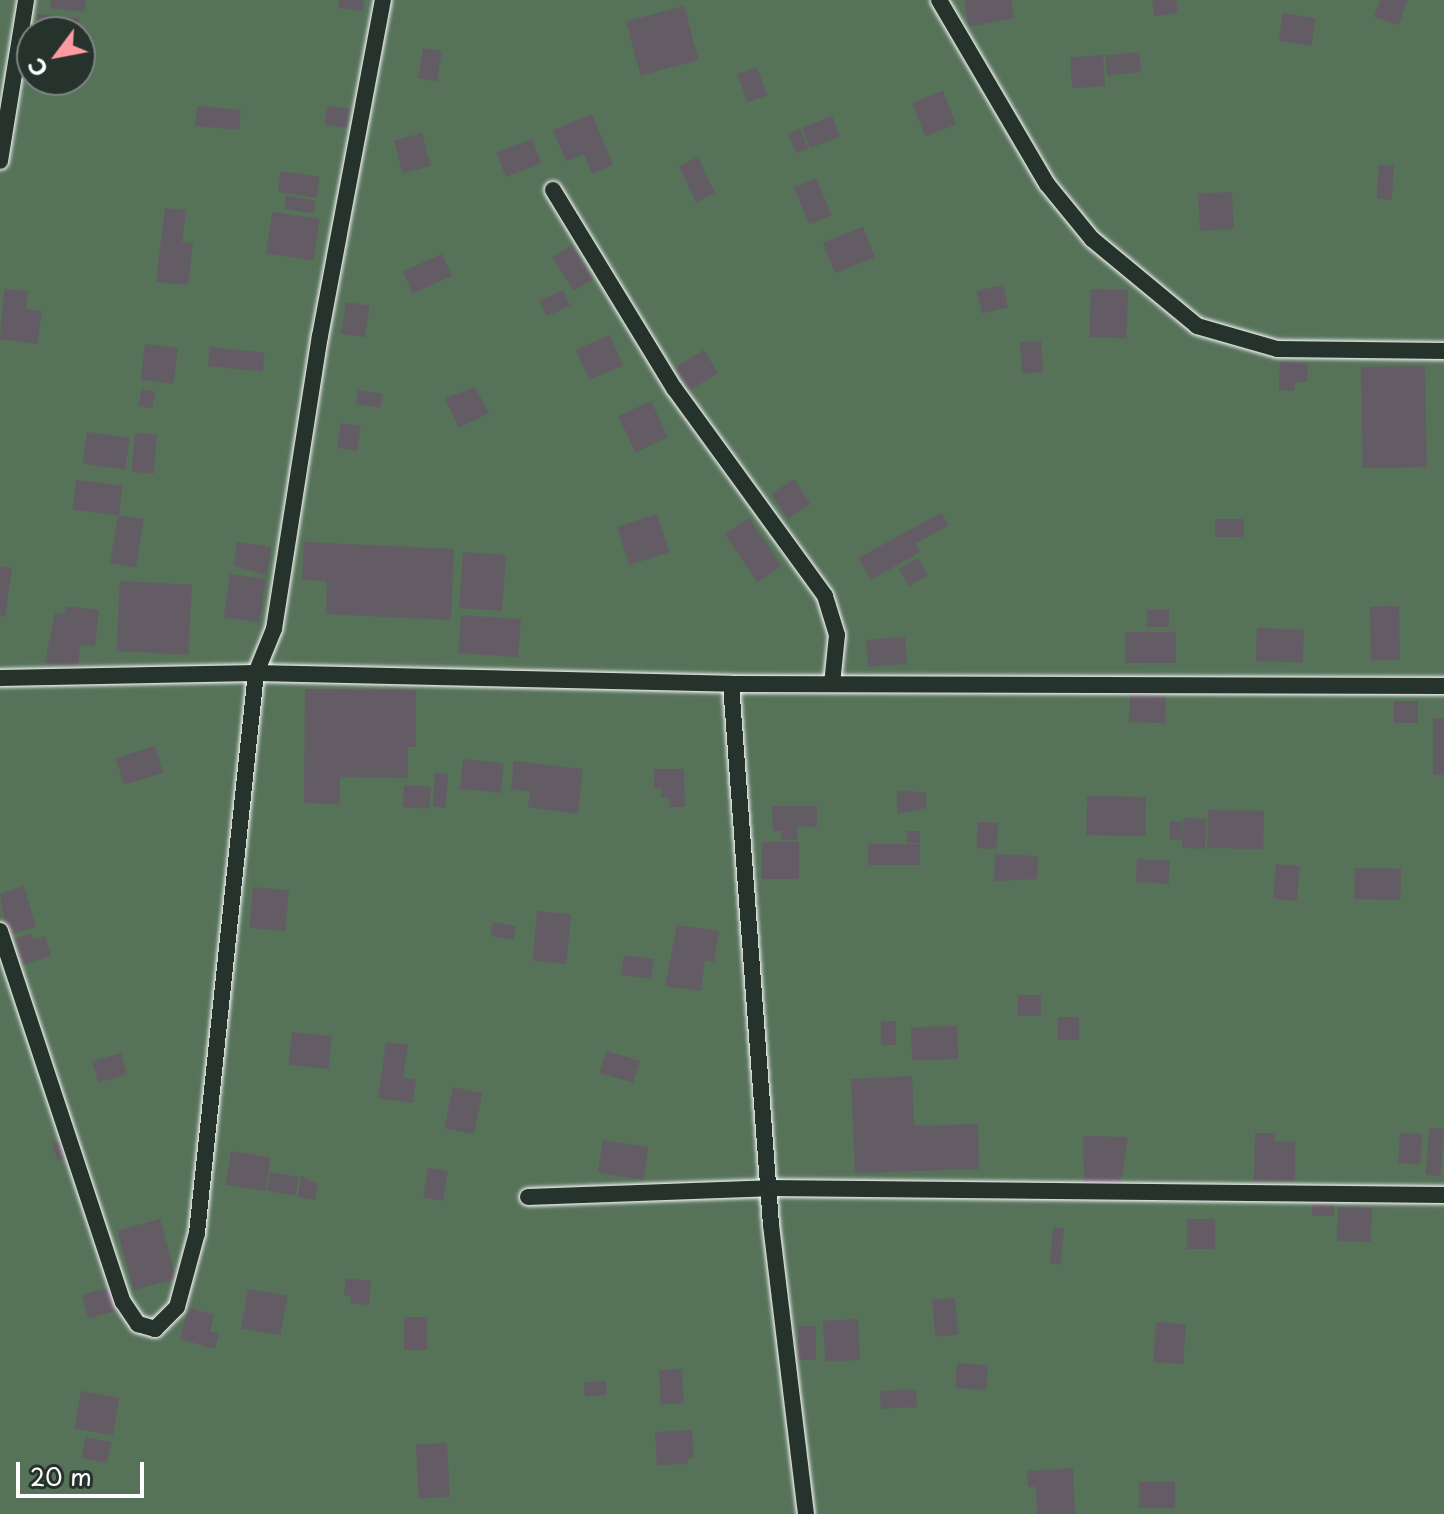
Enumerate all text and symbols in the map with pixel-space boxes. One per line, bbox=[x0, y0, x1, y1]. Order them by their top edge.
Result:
north arrow bbox=[16, 16, 96, 96]
text: С bbox=[19, 52, 55, 84]
scale bar bbox=[20, 1446, 148, 1496]
text: 20 m bbox=[30, 1458, 92, 1494]

